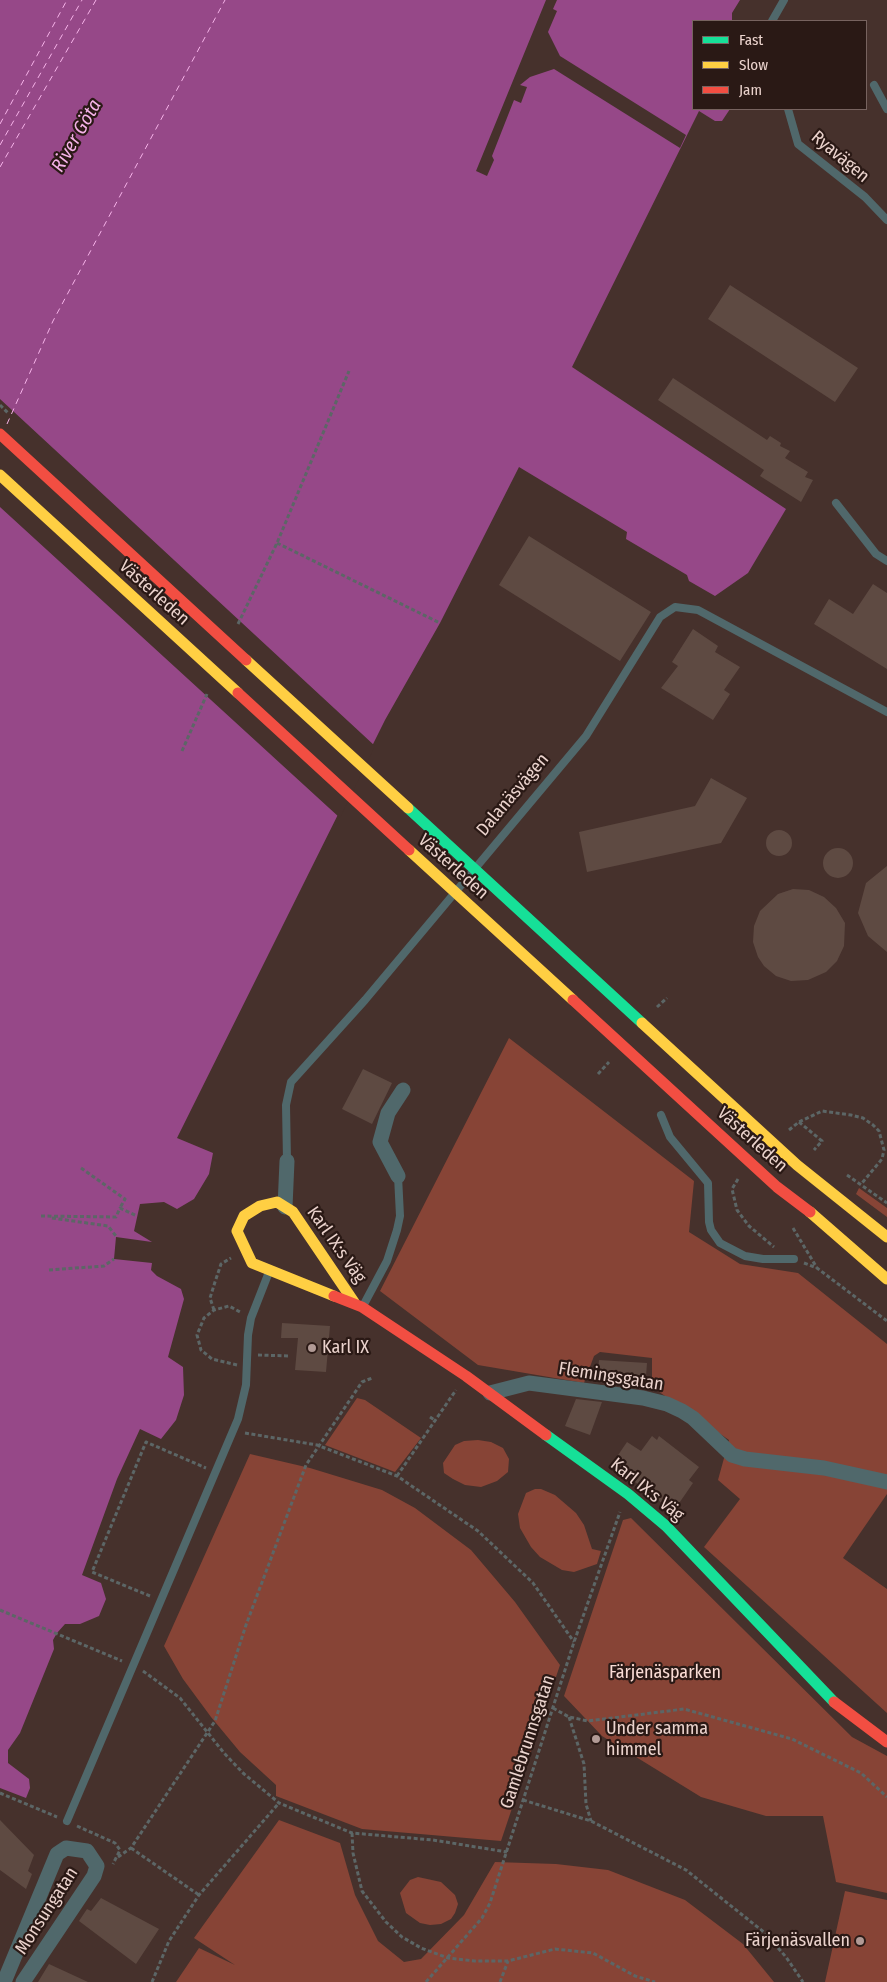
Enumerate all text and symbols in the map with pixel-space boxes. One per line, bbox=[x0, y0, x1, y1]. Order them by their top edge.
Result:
legend bbox=[692, 20, 867, 110]
text: Fast bbox=[739, 31, 763, 49]
text: Slow bbox=[739, 56, 768, 74]
text: Jam bbox=[739, 81, 762, 99]
water label: River Göta bbox=[47, 96, 107, 176]
street label: Ryavägen bbox=[807, 127, 873, 187]
street label: Västerleden bbox=[114, 556, 194, 630]
street label: Dalanäsvägen bbox=[472, 749, 554, 841]
street label: Västerleden bbox=[413, 830, 493, 904]
street label: Västerleden bbox=[712, 1103, 792, 1177]
street label: Karl IX:s Väg bbox=[302, 1203, 370, 1287]
place label: Karl IX bbox=[322, 1337, 369, 1359]
marker: Karl IX bbox=[306, 1342, 318, 1354]
street label: Flemingsgatan bbox=[557, 1358, 665, 1396]
street label: Karl IX:s Väg bbox=[606, 1454, 688, 1526]
park label: Färjenäsparken bbox=[609, 1662, 721, 1684]
street label: Gamlebrunnsgatan bbox=[496, 1672, 560, 1812]
place label: Under samma himmel bbox=[606, 1718, 708, 1760]
marker: Under samma himmel bbox=[590, 1733, 602, 1745]
street label: Monsungatan bbox=[11, 1863, 83, 1959]
place label: Färjenäsvallen bbox=[745, 1930, 850, 1952]
marker: Färjenäsvallen bbox=[854, 1935, 866, 1947]

